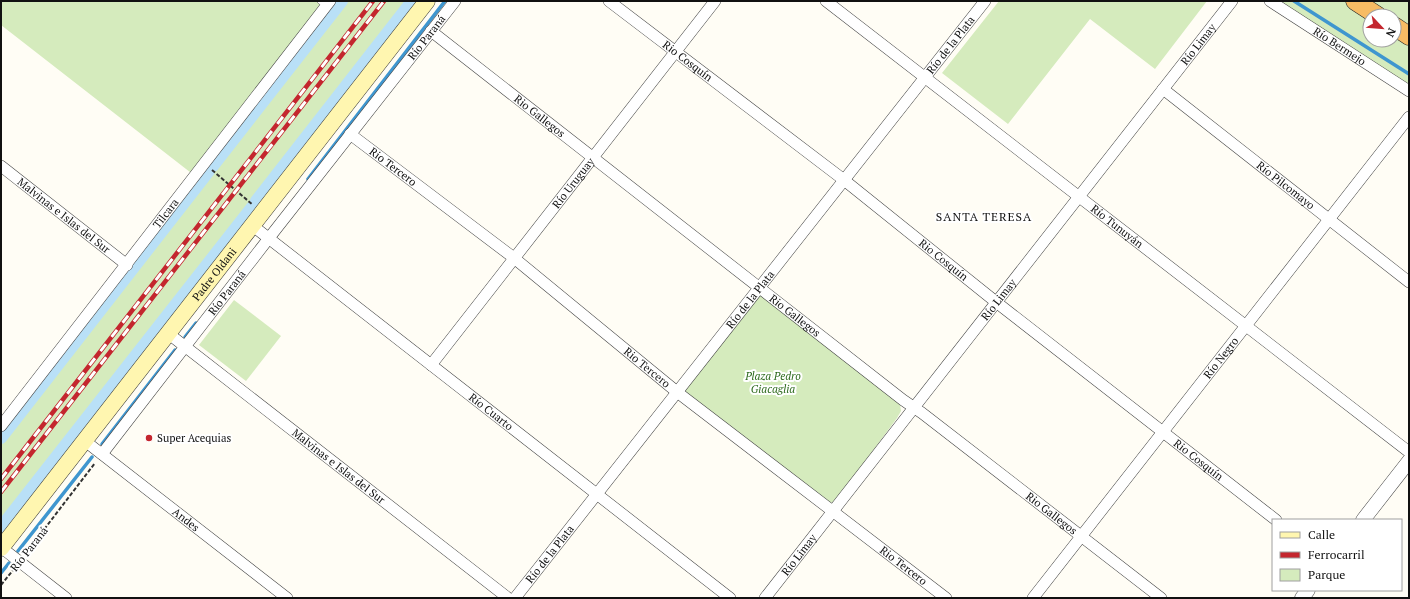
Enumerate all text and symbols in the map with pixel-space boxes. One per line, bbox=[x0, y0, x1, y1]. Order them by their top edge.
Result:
north arrow bbox=[1362, 8, 1402, 48]
street label: Río Paraná bbox=[405, 12, 449, 63]
street label: Río de la Plata bbox=[923, 13, 978, 77]
street label: Río Limay bbox=[1178, 20, 1219, 68]
street label: Río Bermejo bbox=[1311, 24, 1369, 68]
text: N bbox=[1383, 26, 1399, 40]
street label: Rio Cosquín bbox=[660, 38, 716, 85]
street label: Rio Gallegos bbox=[511, 92, 568, 140]
street label: Rio Tercero bbox=[367, 144, 420, 189]
street label: Río Uruguay bbox=[549, 154, 597, 211]
street label: Río Pilcomayo bbox=[1254, 158, 1318, 212]
street label: Malvinas e Islas del Sur bbox=[15, 175, 114, 257]
street label: Tilcara bbox=[150, 195, 182, 231]
street label: Río Tunuyán bbox=[1088, 202, 1146, 251]
district label: SANTA TERESA bbox=[936, 209, 1032, 224]
street label: Rio Cosquín bbox=[916, 236, 971, 284]
street label: Padre Oldani bbox=[189, 245, 239, 304]
street label: Río Paraná bbox=[205, 267, 249, 318]
street label: Río de la Plata bbox=[723, 267, 778, 331]
street label: Río Limay bbox=[978, 275, 1019, 323]
street label: Rio Gallegos bbox=[767, 291, 824, 340]
street label: Río Negro bbox=[1200, 334, 1241, 381]
street label: Rio Tercero bbox=[621, 344, 673, 391]
park label: Plaza Pedro Giacaglia bbox=[744, 369, 801, 396]
street label: Río Cuarto bbox=[466, 390, 516, 433]
street label: Malvinas e Islas del Sur bbox=[289, 425, 389, 507]
place label: Super Acequias bbox=[157, 431, 231, 445]
marker: Super Acequias bbox=[144, 433, 154, 443]
street label: Rio Cosquín bbox=[1171, 436, 1226, 484]
street label: Rio Gallegos bbox=[1023, 489, 1080, 538]
street label: Andes bbox=[170, 505, 203, 535]
legend bbox=[1272, 519, 1402, 591]
street label: Río de la Plata bbox=[522, 522, 577, 586]
street label: Río Paraná bbox=[7, 523, 51, 574]
text: Calle bbox=[1308, 527, 1335, 542]
street label: Río Limay bbox=[778, 531, 820, 578]
street label: Rio Tercero bbox=[877, 543, 930, 588]
text: Ferrocarril bbox=[1308, 547, 1365, 562]
text: Parque bbox=[1308, 567, 1345, 582]

